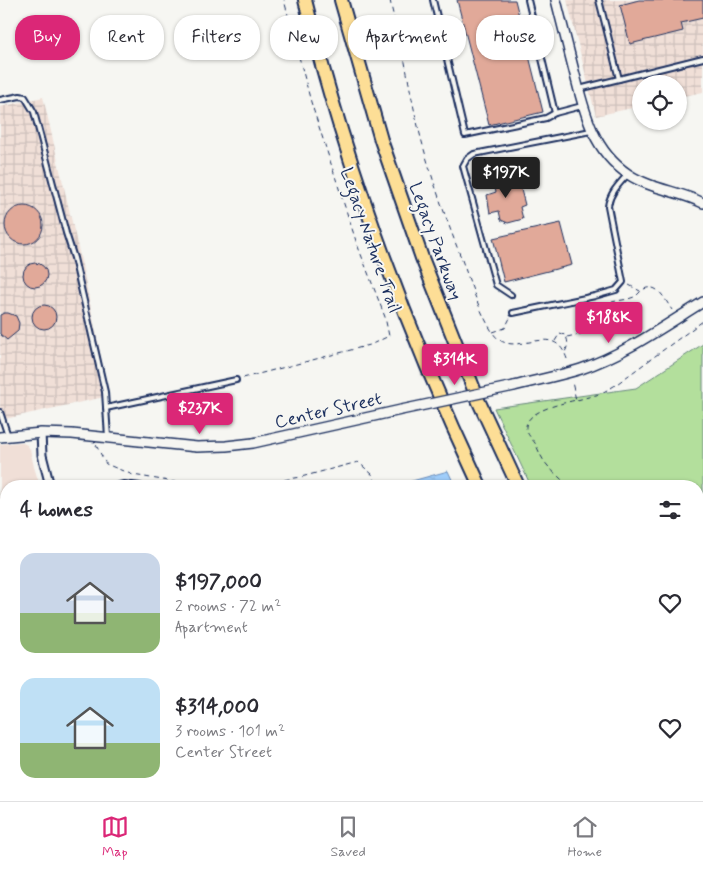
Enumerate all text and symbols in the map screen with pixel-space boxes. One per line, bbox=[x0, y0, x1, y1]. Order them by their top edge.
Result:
chip: Buy bbox=[15, 15, 80, 60]
chip: Rent bbox=[90, 15, 164, 60]
chip: Filters bbox=[174, 15, 260, 60]
chip: New bbox=[270, 15, 338, 60]
chip: Apartment bbox=[348, 15, 466, 60]
chip: House bbox=[476, 15, 554, 60]
map controls bbox=[632, 75, 687, 130]
button: locate bbox=[632, 75, 687, 130]
pin: $197K bbox=[471, 156, 541, 199]
text: $197K bbox=[483, 162, 529, 183]
street label: Legacy Nature Trail bbox=[332, 164, 406, 317]
street label: Legacy Parkway bbox=[401, 179, 467, 304]
pin: $188K bbox=[574, 302, 644, 344]
text: $188K bbox=[586, 307, 632, 328]
pin: $314K bbox=[420, 344, 490, 386]
text: $314K bbox=[433, 349, 477, 370]
street label: Center Street bbox=[272, 387, 384, 435]
pin: $237K bbox=[165, 392, 235, 435]
text: $237K bbox=[178, 398, 222, 419]
text: 4 homes bbox=[20, 496, 93, 524]
icon: filters bbox=[656, 496, 684, 524]
text: $197,000 bbox=[175, 568, 262, 596]
icon: home bbox=[60, 573, 120, 633]
icon: heart bbox=[656, 589, 684, 617]
text: 2 rooms · 72 m² bbox=[175, 596, 281, 617]
text: Apartment bbox=[175, 617, 248, 638]
text: $314,000 bbox=[175, 693, 259, 721]
icon: home bbox=[60, 698, 120, 758]
icon: heart bbox=[656, 714, 684, 742]
text: 3 rooms · 101 m² bbox=[175, 721, 285, 742]
text: Center Street bbox=[175, 742, 272, 763]
tab: Map bbox=[101, 813, 129, 861]
tab: Saved bbox=[330, 813, 366, 861]
tab: Home bbox=[567, 813, 602, 861]

